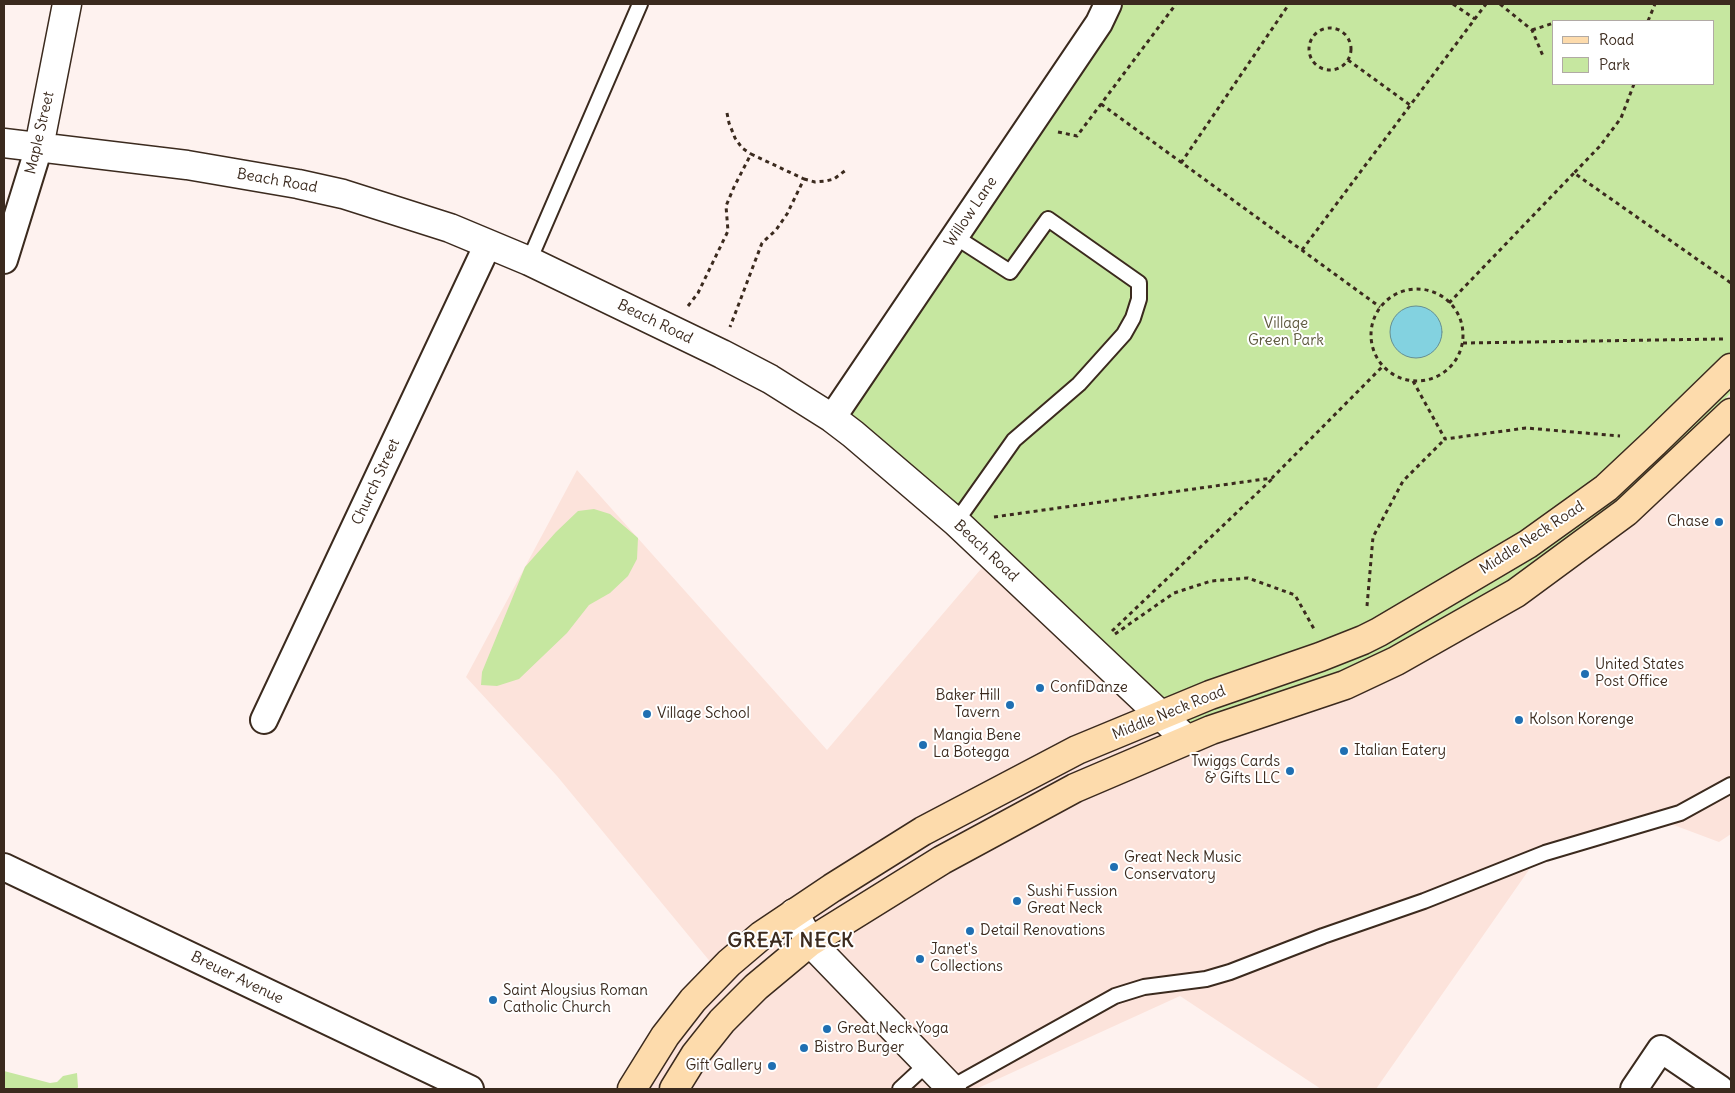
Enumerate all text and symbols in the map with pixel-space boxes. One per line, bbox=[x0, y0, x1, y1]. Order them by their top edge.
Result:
legend bbox=[1552, 20, 1715, 85]
text: Road bbox=[1599, 30, 1634, 49]
text: Park bbox=[1599, 55, 1630, 74]
street label: Maple Street bbox=[22, 90, 58, 176]
street label: Beach Road bbox=[235, 165, 319, 197]
street label: Willow Lane bbox=[941, 173, 1001, 251]
street label: Beach Road bbox=[614, 296, 696, 348]
park label: Village Green Park bbox=[1248, 315, 1324, 350]
street label: Church Street bbox=[348, 436, 404, 528]
street label: Middle Neck Road bbox=[1477, 498, 1587, 578]
place label: Chase bbox=[1667, 513, 1709, 531]
marker: Chase bbox=[1713, 516, 1725, 528]
street label: Beach Road bbox=[950, 517, 1022, 585]
place label: United States Post Office bbox=[1595, 656, 1684, 691]
marker: United States Post Office bbox=[1579, 668, 1591, 680]
place label: ConfiDanze bbox=[1050, 679, 1128, 697]
marker: ConfiDanze bbox=[1034, 682, 1046, 694]
street label: Middle Neck Road bbox=[1110, 682, 1228, 744]
place label: Baker Hill Tavern bbox=[935, 687, 1000, 722]
marker: Baker Hill Tavern bbox=[1004, 699, 1016, 711]
place label: Village School bbox=[657, 705, 750, 723]
marker: Village School bbox=[641, 708, 653, 720]
place label: Kolson Korenge bbox=[1529, 711, 1634, 729]
marker: Kolson Korenge bbox=[1513, 714, 1525, 726]
place label: Mangia Bene La Botegga bbox=[933, 727, 1021, 762]
marker: Mangia Bene La Botegga bbox=[917, 739, 929, 751]
place label: Italian Eatery bbox=[1354, 742, 1446, 760]
marker: Italian Eatery bbox=[1338, 745, 1350, 757]
place label: Twiggs Cards & Gifts LLC bbox=[1191, 753, 1280, 788]
marker: Twiggs Cards & Gifts LLC bbox=[1284, 765, 1296, 777]
place label: Great Neck Music Conservatory bbox=[1124, 849, 1242, 884]
marker: Great Neck Music Conservatory bbox=[1108, 861, 1120, 873]
place label: Sushi Fussion Great Neck bbox=[1027, 883, 1117, 918]
marker: Sushi Fussion Great Neck bbox=[1011, 895, 1023, 907]
place label: Detail Renovations bbox=[980, 922, 1105, 940]
marker: Detail Renovations bbox=[964, 925, 976, 937]
district label: GREAT NECK bbox=[726, 929, 856, 953]
place label: Janet's Collections bbox=[930, 941, 1003, 976]
street label: Breuer Avenue bbox=[188, 948, 286, 1008]
marker: Janet's Collections bbox=[914, 953, 926, 965]
place label: Saint Aloysius Roman Catholic Church bbox=[503, 982, 648, 1017]
marker: Saint Aloysius Roman Catholic Church bbox=[487, 994, 499, 1006]
place label: Great Neck Yoga bbox=[837, 1020, 949, 1038]
marker: Great Neck Yoga bbox=[821, 1023, 833, 1035]
place label: Bistro Burger bbox=[814, 1039, 904, 1057]
marker: Bistro Burger bbox=[798, 1042, 810, 1054]
place label: Gift Gallery bbox=[685, 1057, 762, 1075]
marker: Gift Gallery bbox=[766, 1060, 778, 1072]

